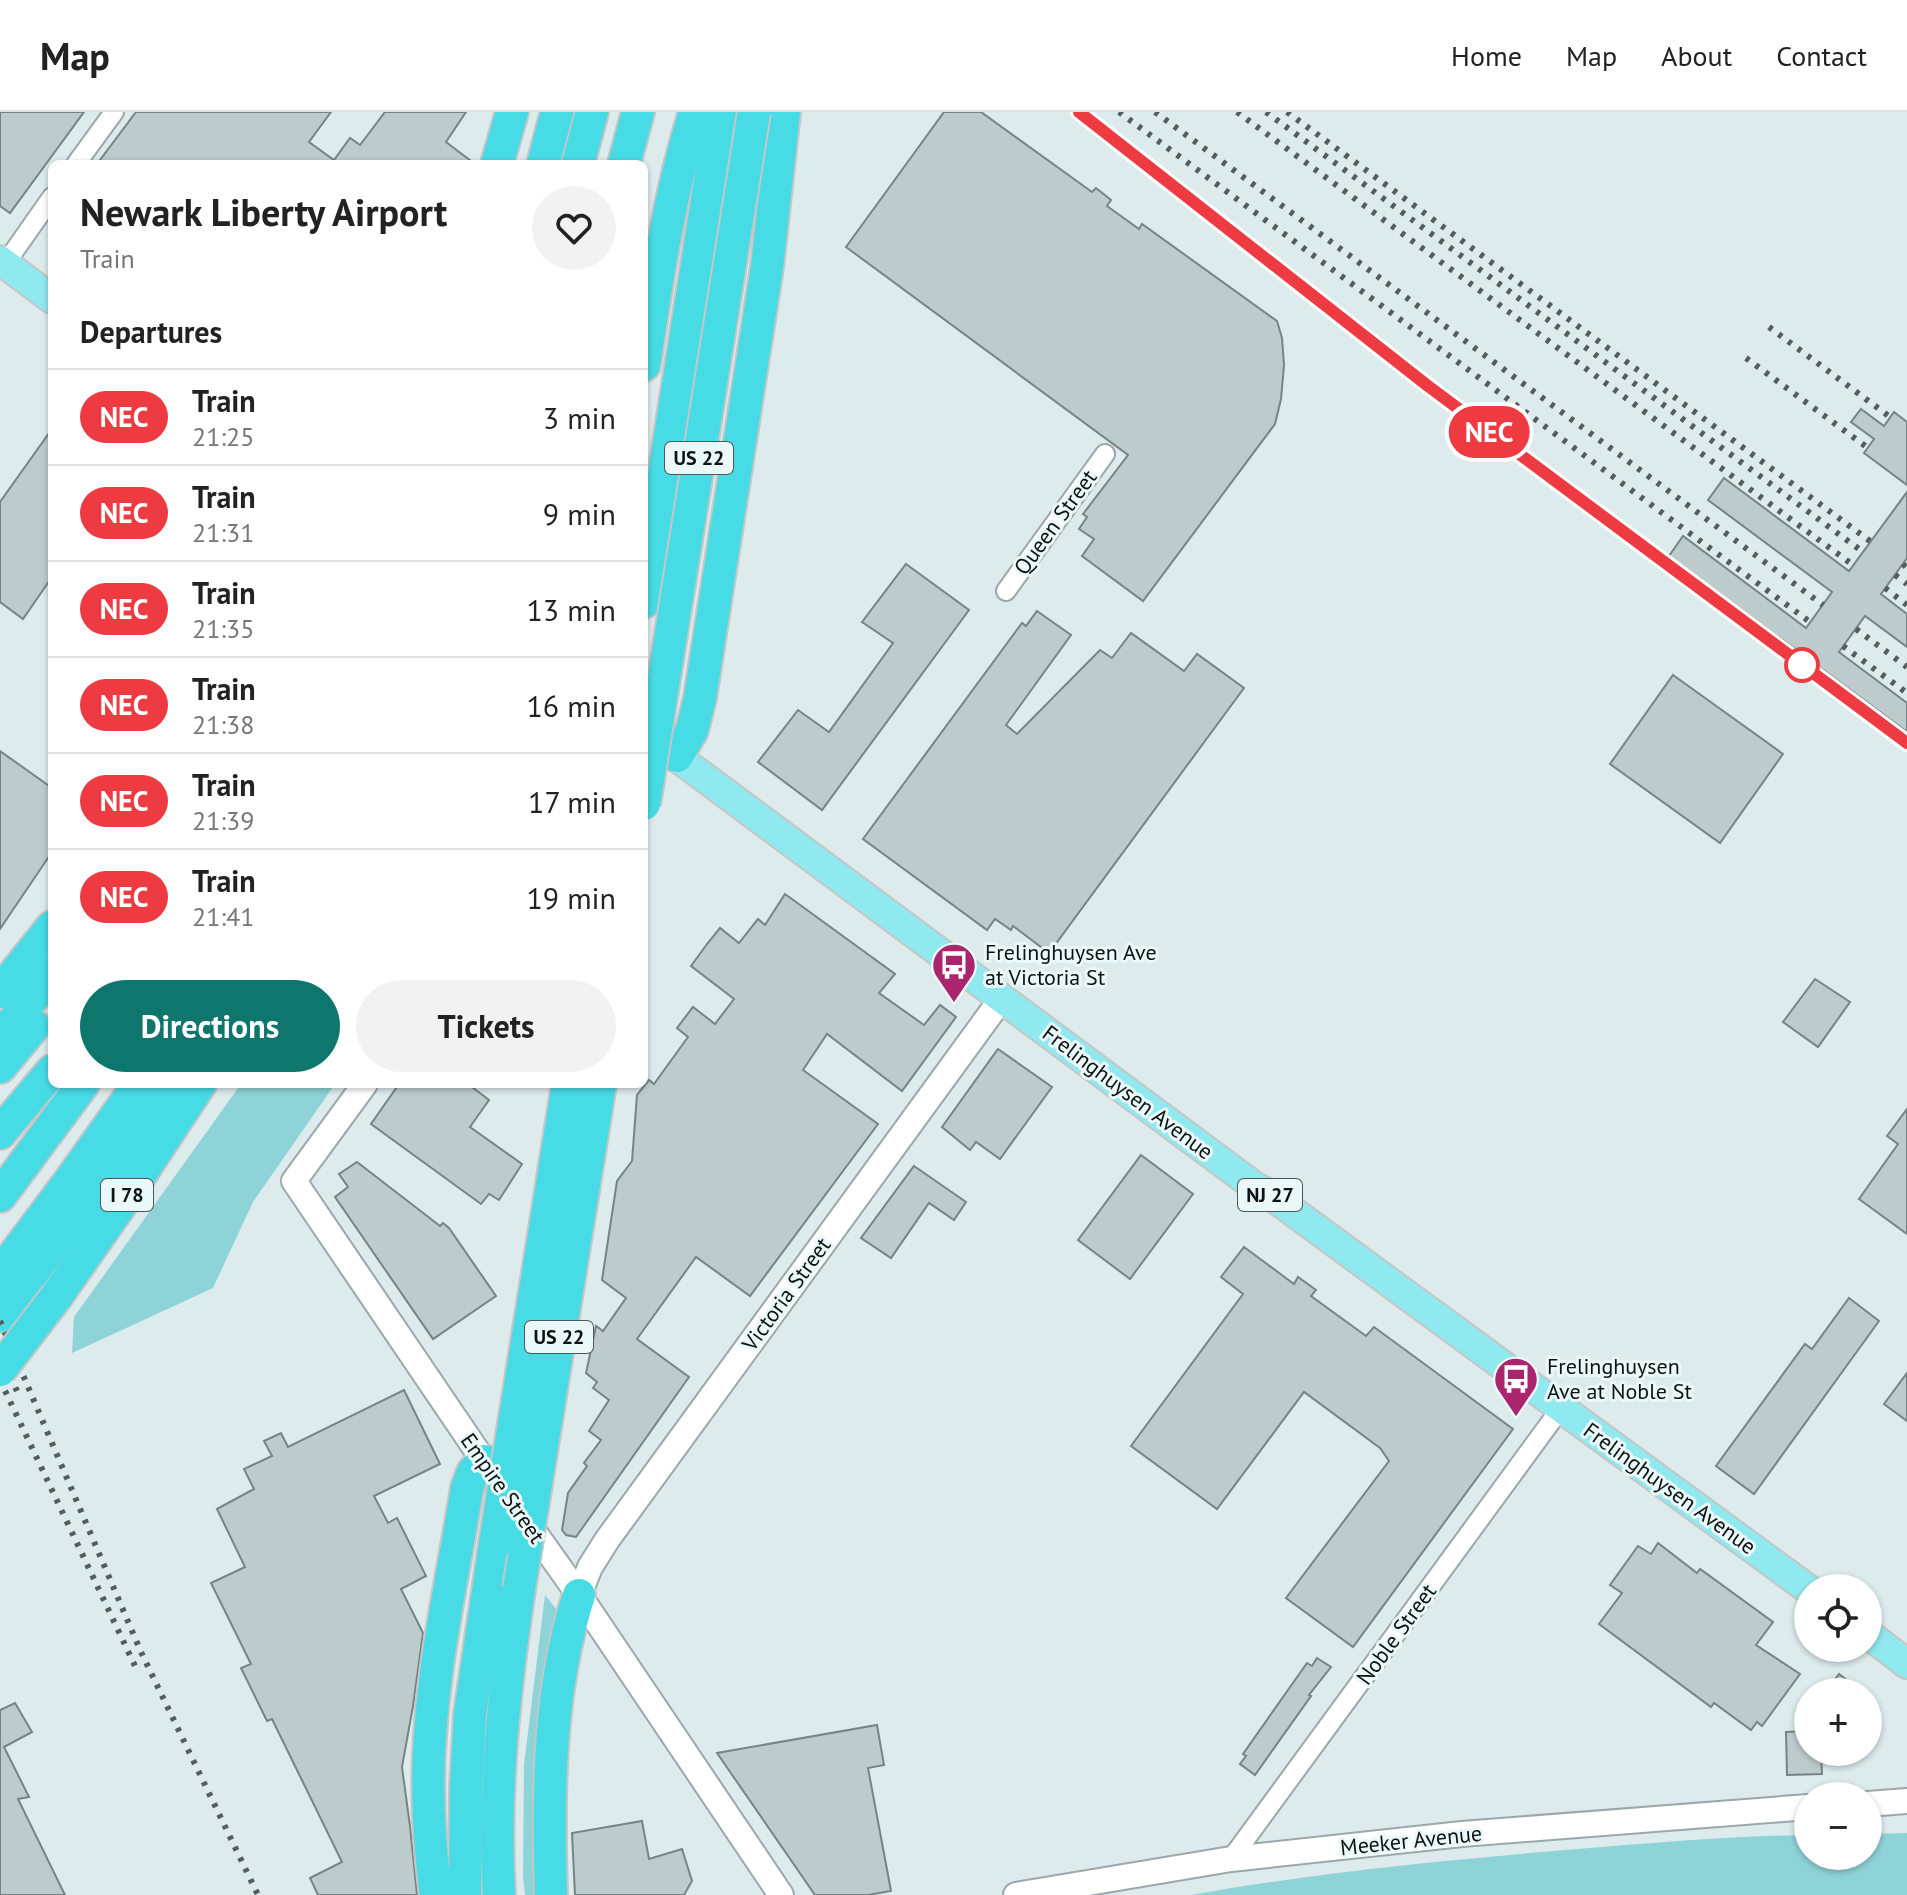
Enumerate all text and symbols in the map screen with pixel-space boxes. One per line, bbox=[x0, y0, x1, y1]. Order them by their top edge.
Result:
text: Map bbox=[40, 31, 110, 80]
text: Home bbox=[1451, 37, 1522, 74]
text: Map bbox=[1566, 37, 1617, 74]
text: About bbox=[1661, 37, 1732, 74]
text: Contact bbox=[1776, 37, 1867, 74]
button: heart bbox=[532, 186, 616, 270]
text: Newark Liberty Airport bbox=[80, 187, 447, 236]
text: Train bbox=[80, 242, 135, 275]
text: Departures bbox=[80, 312, 222, 351]
text: Train bbox=[192, 381, 256, 420]
text: NEC bbox=[100, 398, 148, 435]
text: 3 min bbox=[543, 398, 616, 437]
line badge: NEC bbox=[1443, 406, 1535, 458]
text: NEC bbox=[1465, 413, 1513, 450]
text: 21:25 bbox=[192, 420, 254, 453]
road number: US 22 bbox=[665, 442, 733, 474]
street label: Queen Street bbox=[1007, 464, 1103, 580]
text: Train bbox=[192, 477, 256, 516]
text: NEC bbox=[100, 494, 148, 531]
text: 9 min bbox=[543, 494, 616, 533]
text: 21:31 bbox=[192, 516, 254, 549]
text: Train bbox=[192, 573, 256, 612]
text: NEC bbox=[100, 590, 148, 627]
text: 13 min bbox=[526, 590, 616, 629]
text: 21:35 bbox=[192, 612, 254, 645]
unlabelled marker bbox=[1785, 648, 1819, 682]
text: Train bbox=[192, 669, 256, 708]
text: NEC bbox=[100, 686, 148, 723]
text: 16 min bbox=[526, 686, 616, 725]
text: 21:38 bbox=[192, 708, 254, 741]
text: Train bbox=[192, 765, 256, 804]
text: NEC bbox=[100, 782, 148, 819]
text: 17 min bbox=[528, 782, 616, 821]
text: 21:39 bbox=[192, 804, 254, 837]
text: Train bbox=[192, 861, 256, 900]
text: NEC bbox=[100, 878, 148, 915]
text: 19 min bbox=[526, 878, 616, 917]
text: 21:41 bbox=[192, 900, 254, 933]
place label: Frelinghuysen Ave at Victoria St bbox=[985, 938, 1157, 991]
bus stop icon: Frelinghuysen Ave at Victoria St bbox=[930, 941, 978, 1004]
button: Directions bbox=[80, 980, 340, 1072]
button: Tickets bbox=[356, 980, 616, 1072]
street label: Frelinghuysen Avenue bbox=[1037, 1019, 1219, 1165]
road number: I 78 bbox=[101, 1179, 153, 1211]
road number: NJ 27 bbox=[1238, 1179, 1302, 1211]
street label: Victoria Street bbox=[735, 1231, 837, 1357]
road number: US 22 bbox=[525, 1321, 593, 1353]
place label: Frelinghuysen Ave at Noble St bbox=[1547, 1352, 1692, 1405]
bus stop icon: Frelinghuysen Ave at Noble St bbox=[1492, 1355, 1540, 1418]
street label: Frelinghuysen Avenue bbox=[1578, 1416, 1762, 1560]
street label: Empire Street bbox=[455, 1427, 552, 1549]
map controls bbox=[1794, 1574, 1882, 1870]
button: locate bbox=[1794, 1574, 1882, 1662]
street label: Noble Street bbox=[1350, 1578, 1442, 1690]
button: + bbox=[1794, 1678, 1882, 1766]
button: − bbox=[1794, 1782, 1882, 1870]
street label: Meeker Avenue bbox=[1339, 1819, 1483, 1861]

